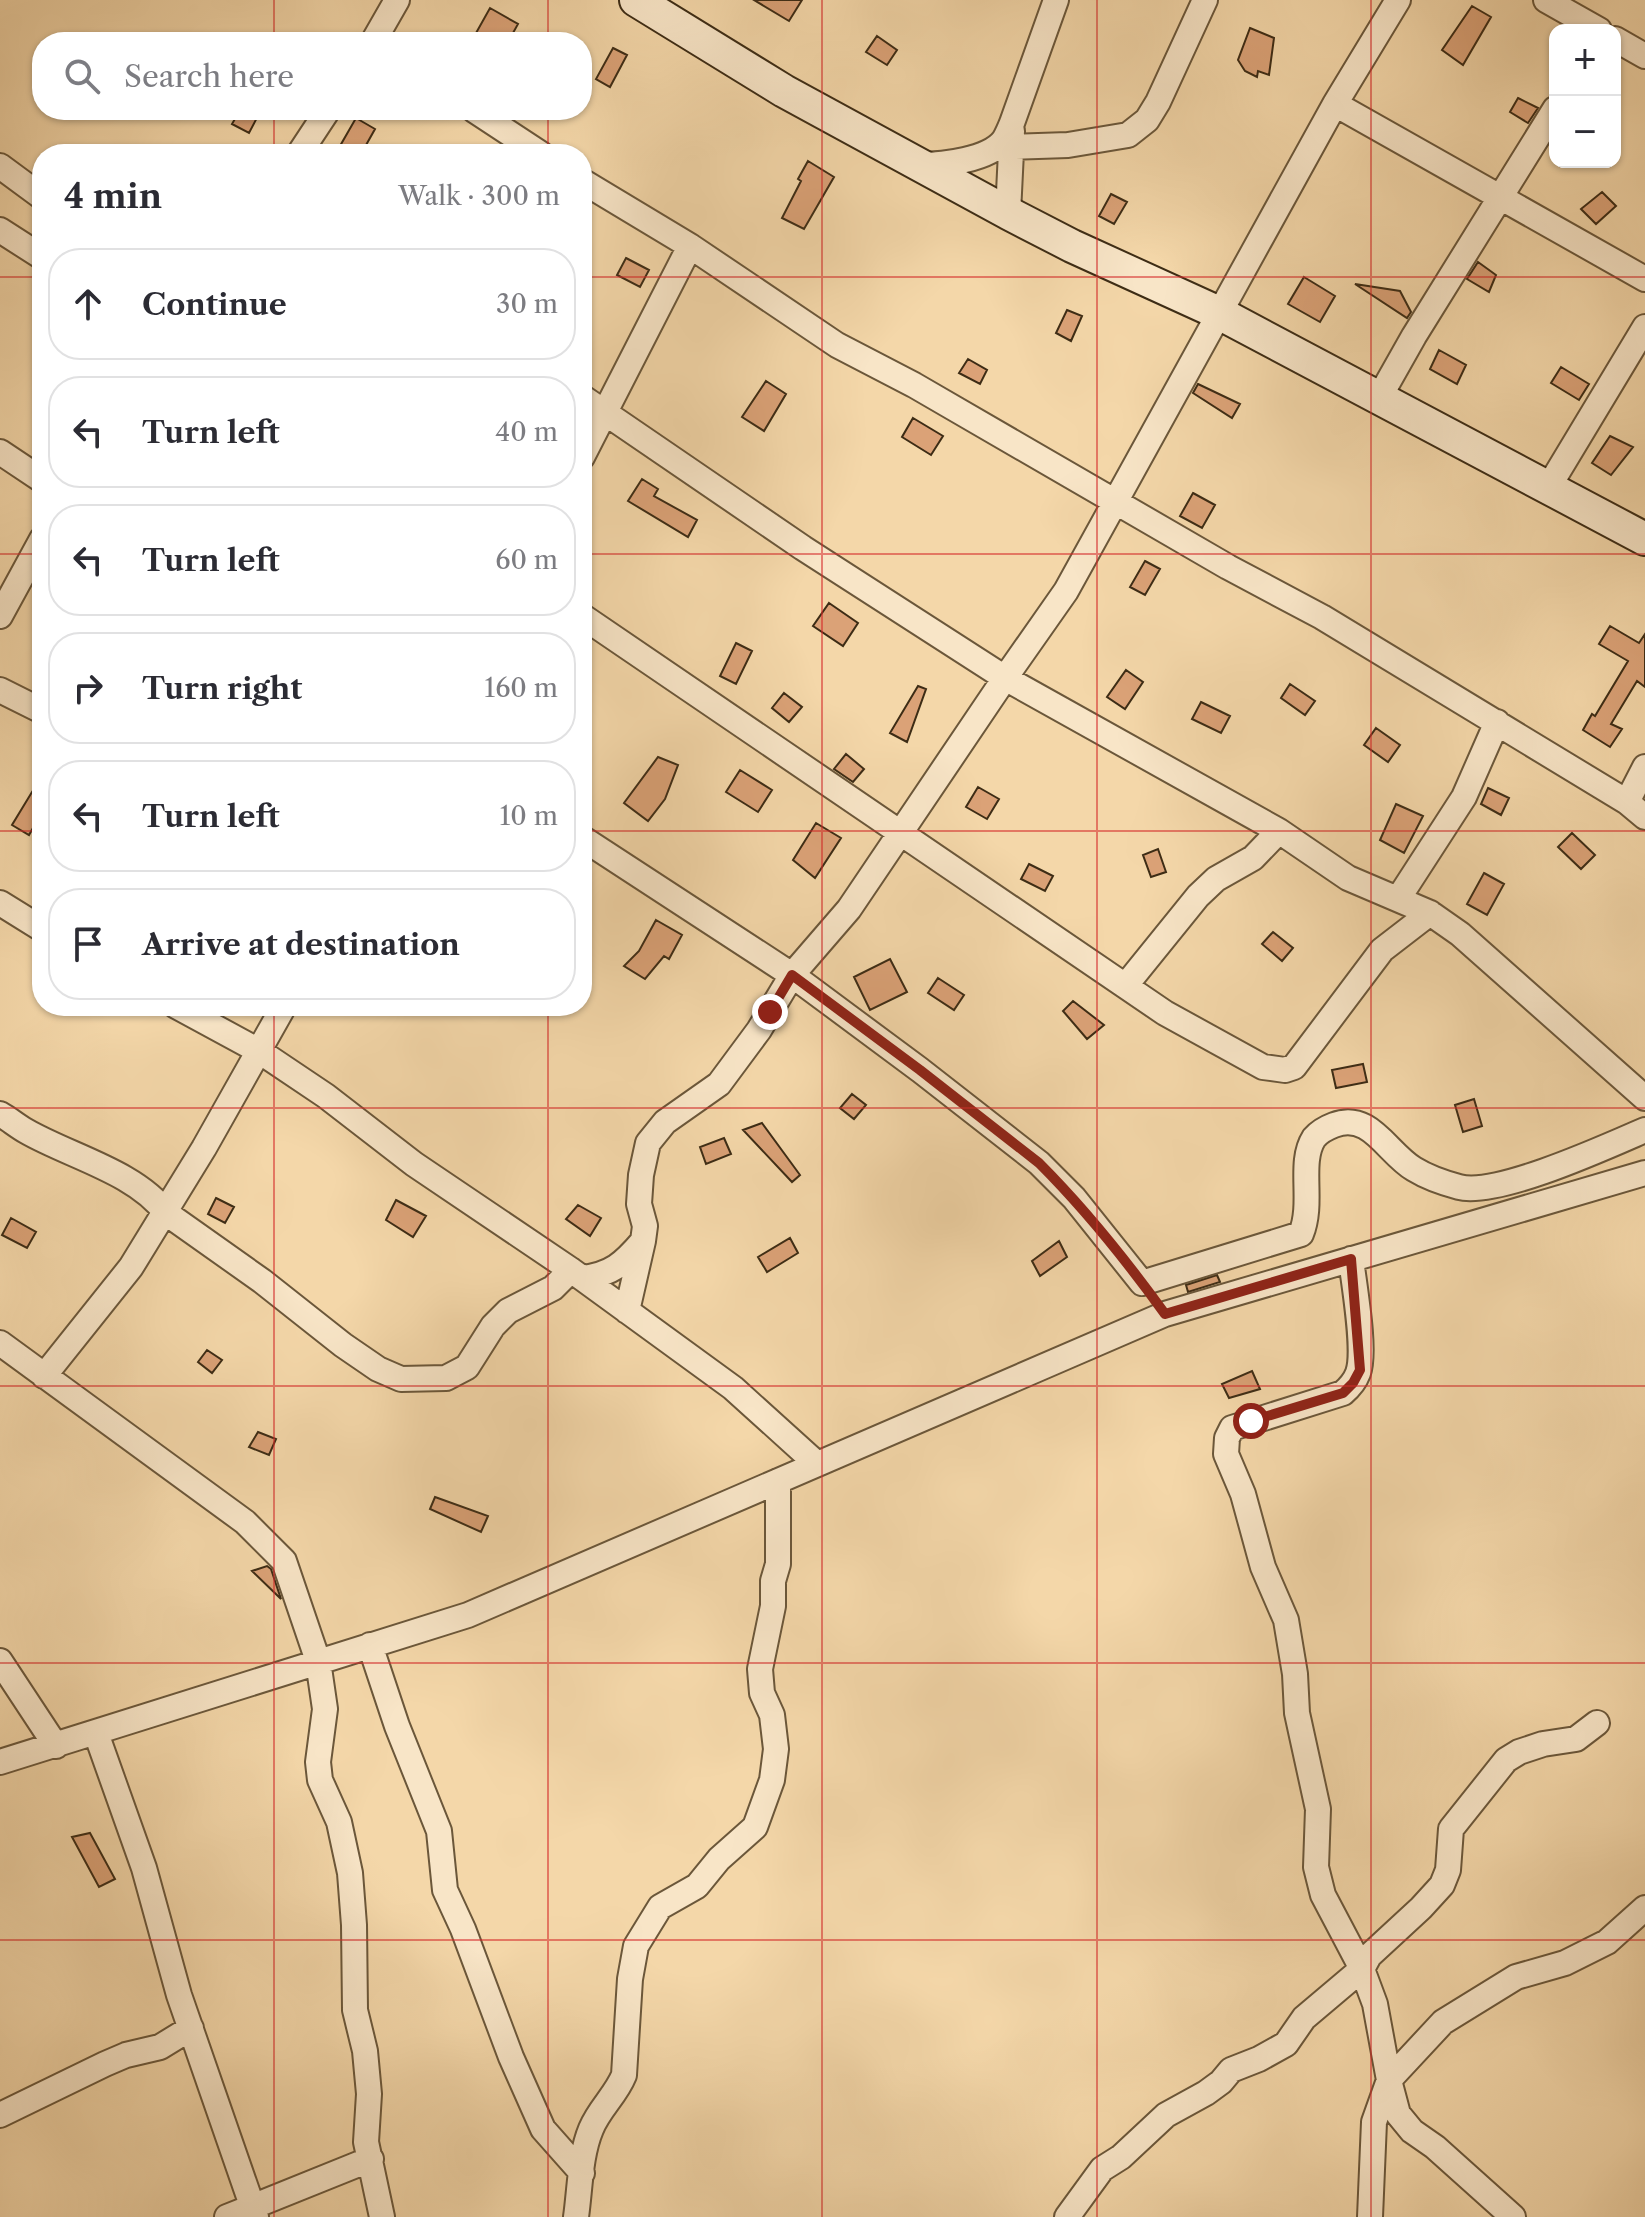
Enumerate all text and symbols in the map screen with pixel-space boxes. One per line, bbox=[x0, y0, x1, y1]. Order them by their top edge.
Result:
map controls bbox=[1549, 24, 1621, 168]
button: + bbox=[1549, 24, 1621, 96]
search box bbox=[32, 32, 592, 120]
icon: search bbox=[60, 54, 104, 98]
text: Search here bbox=[124, 58, 294, 95]
button: − bbox=[1549, 96, 1621, 168]
text: 4 min bbox=[64, 175, 162, 217]
text: Walk · 300 m bbox=[398, 180, 560, 212]
icon: ahead bbox=[66, 282, 110, 326]
text: Continue bbox=[142, 286, 287, 323]
text: 30 m bbox=[496, 288, 558, 320]
icon: left bbox=[66, 410, 110, 454]
text: Turn left bbox=[142, 414, 279, 451]
text: 40 m bbox=[495, 416, 558, 448]
icon: left bbox=[66, 538, 110, 582]
text: Turn left bbox=[142, 542, 279, 579]
text: 60 m bbox=[495, 544, 558, 576]
icon: right bbox=[66, 666, 110, 710]
text: Turn right bbox=[142, 670, 302, 707]
text: 160 m bbox=[484, 672, 558, 704]
icon: left bbox=[66, 794, 110, 838]
text: Turn left bbox=[142, 798, 279, 835]
text: 10 m bbox=[499, 800, 558, 832]
icon: arrive bbox=[66, 922, 110, 966]
text: Arrive at destination bbox=[142, 926, 460, 963]
route end bbox=[752, 994, 788, 1030]
route start bbox=[1233, 1403, 1269, 1439]

